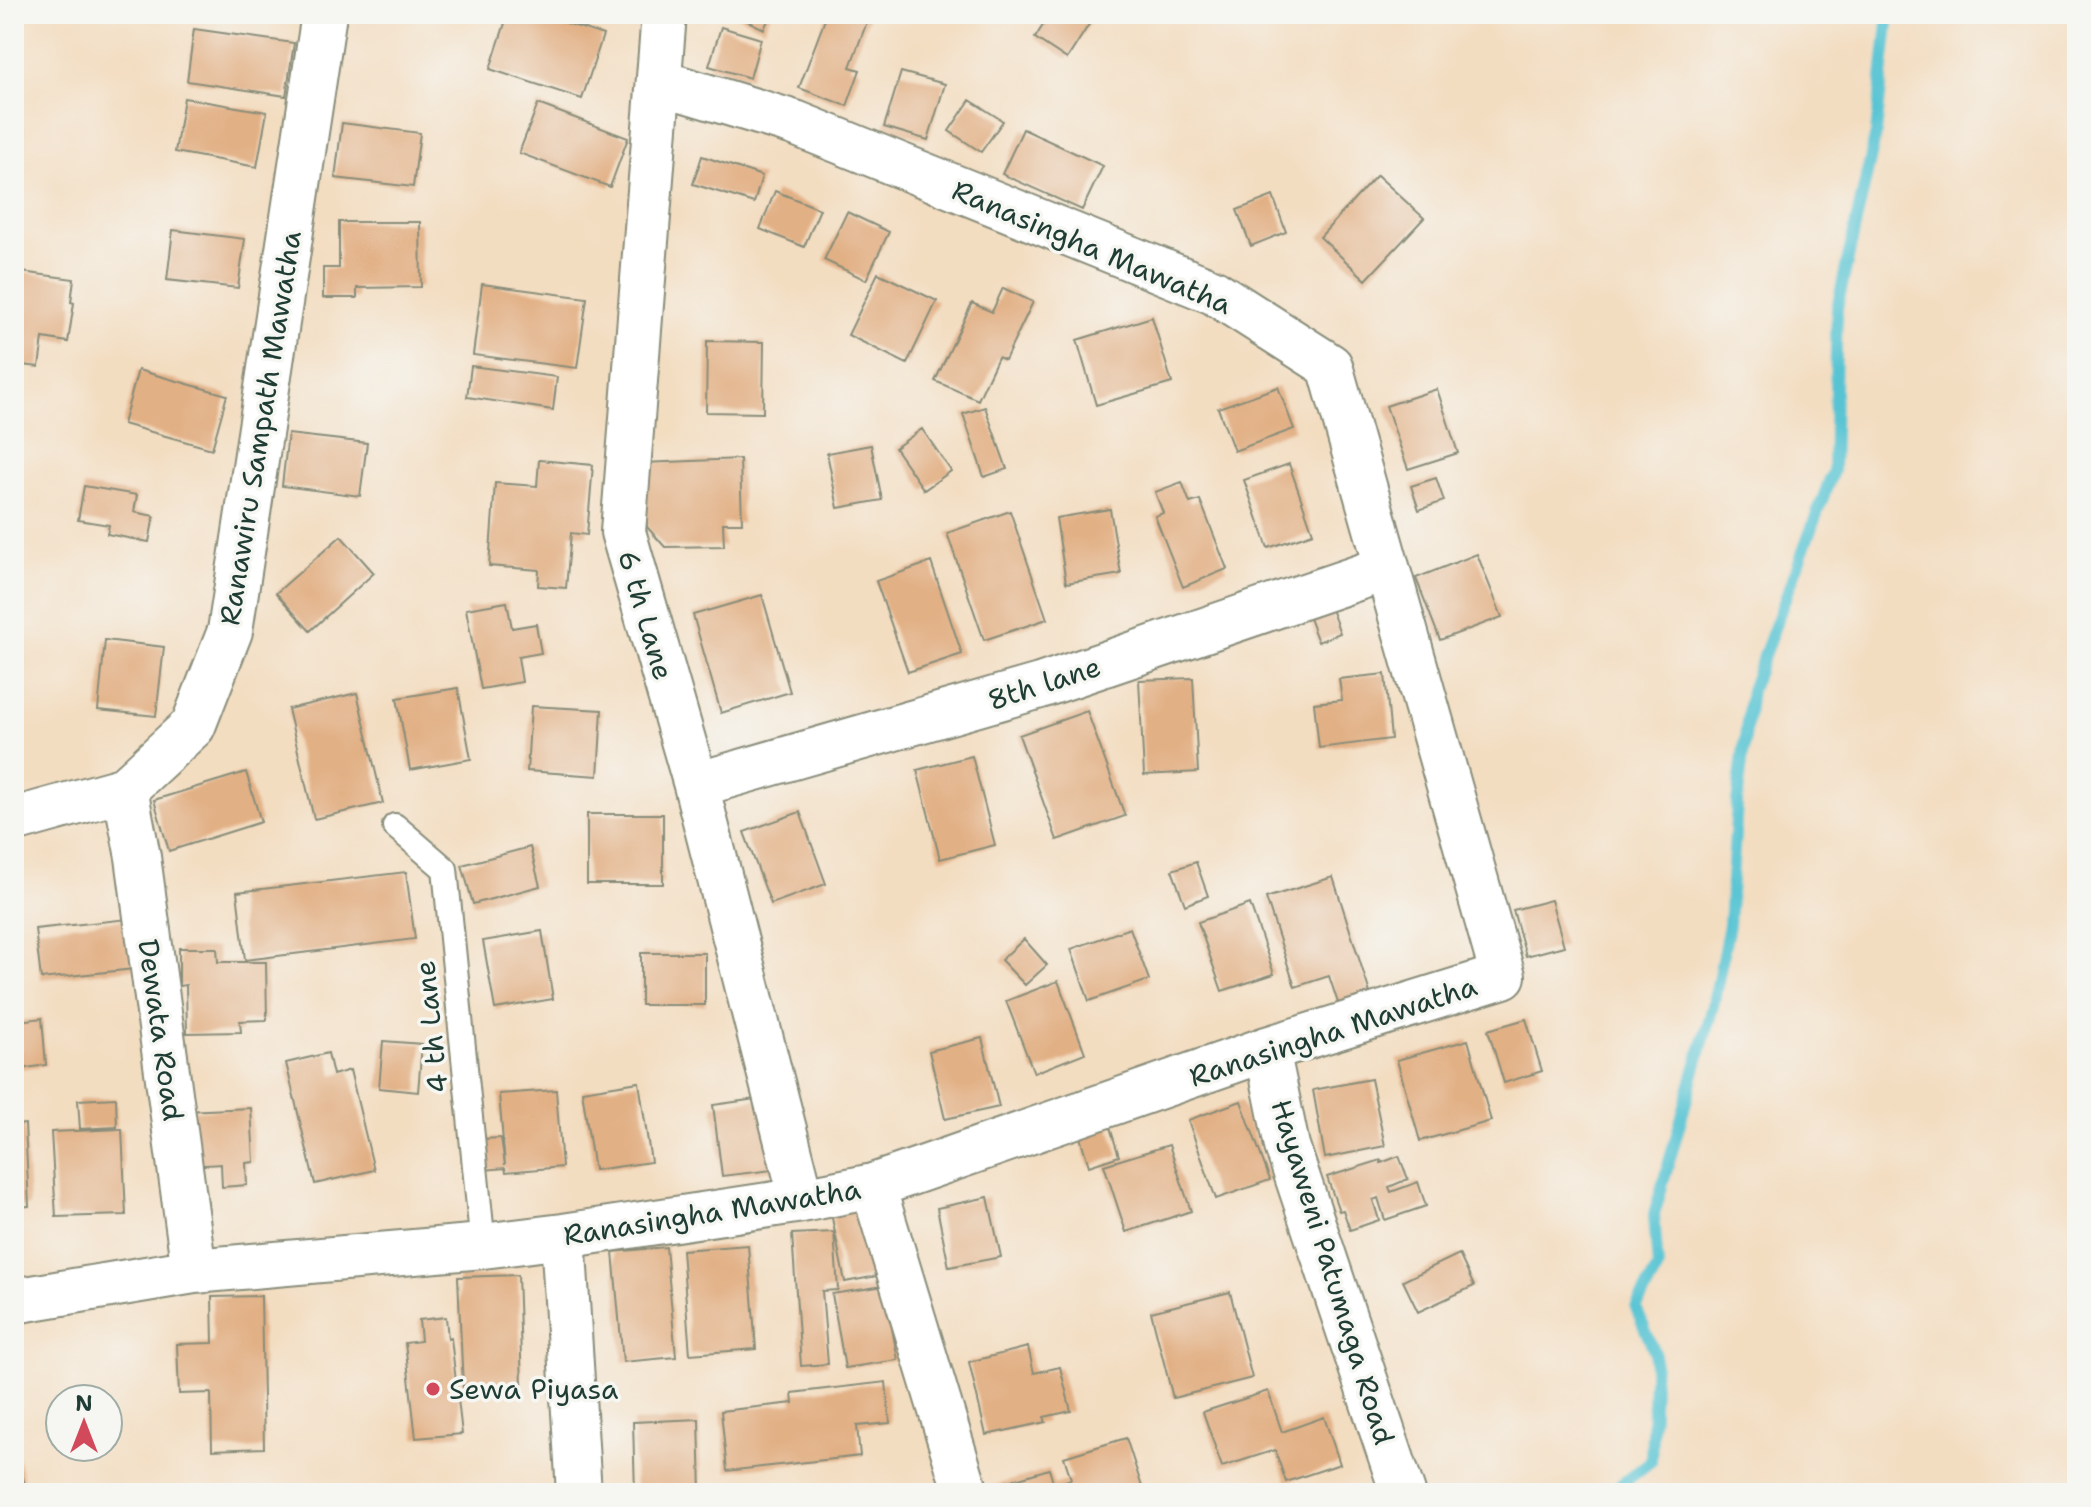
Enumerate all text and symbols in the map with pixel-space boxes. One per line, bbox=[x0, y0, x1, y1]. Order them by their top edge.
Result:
street label: Ranasingha Mawatha bbox=[946, 171, 1238, 323]
street label: Ranawiru Sampath Mawatha bbox=[210, 228, 310, 628]
street label: 6 th Lane bbox=[609, 546, 683, 684]
street label: 8th lane bbox=[983, 647, 1105, 719]
street label: Dewata Road bbox=[129, 937, 193, 1123]
street label: 4 th Lane bbox=[405, 959, 457, 1095]
street label: Ranasingha Mawatha bbox=[1184, 967, 1482, 1095]
street label: Hayaweni Patumaga Road bbox=[1262, 1095, 1404, 1449]
street label: Ranasingha Mawatha bbox=[561, 1170, 863, 1254]
place label: Sewa Piyasa bbox=[449, 1370, 618, 1408]
marker: Sewa Piyasa bbox=[424, 1380, 442, 1398]
north arrow bbox=[44, 1383, 124, 1463]
text: N bbox=[75, 1389, 93, 1418]

